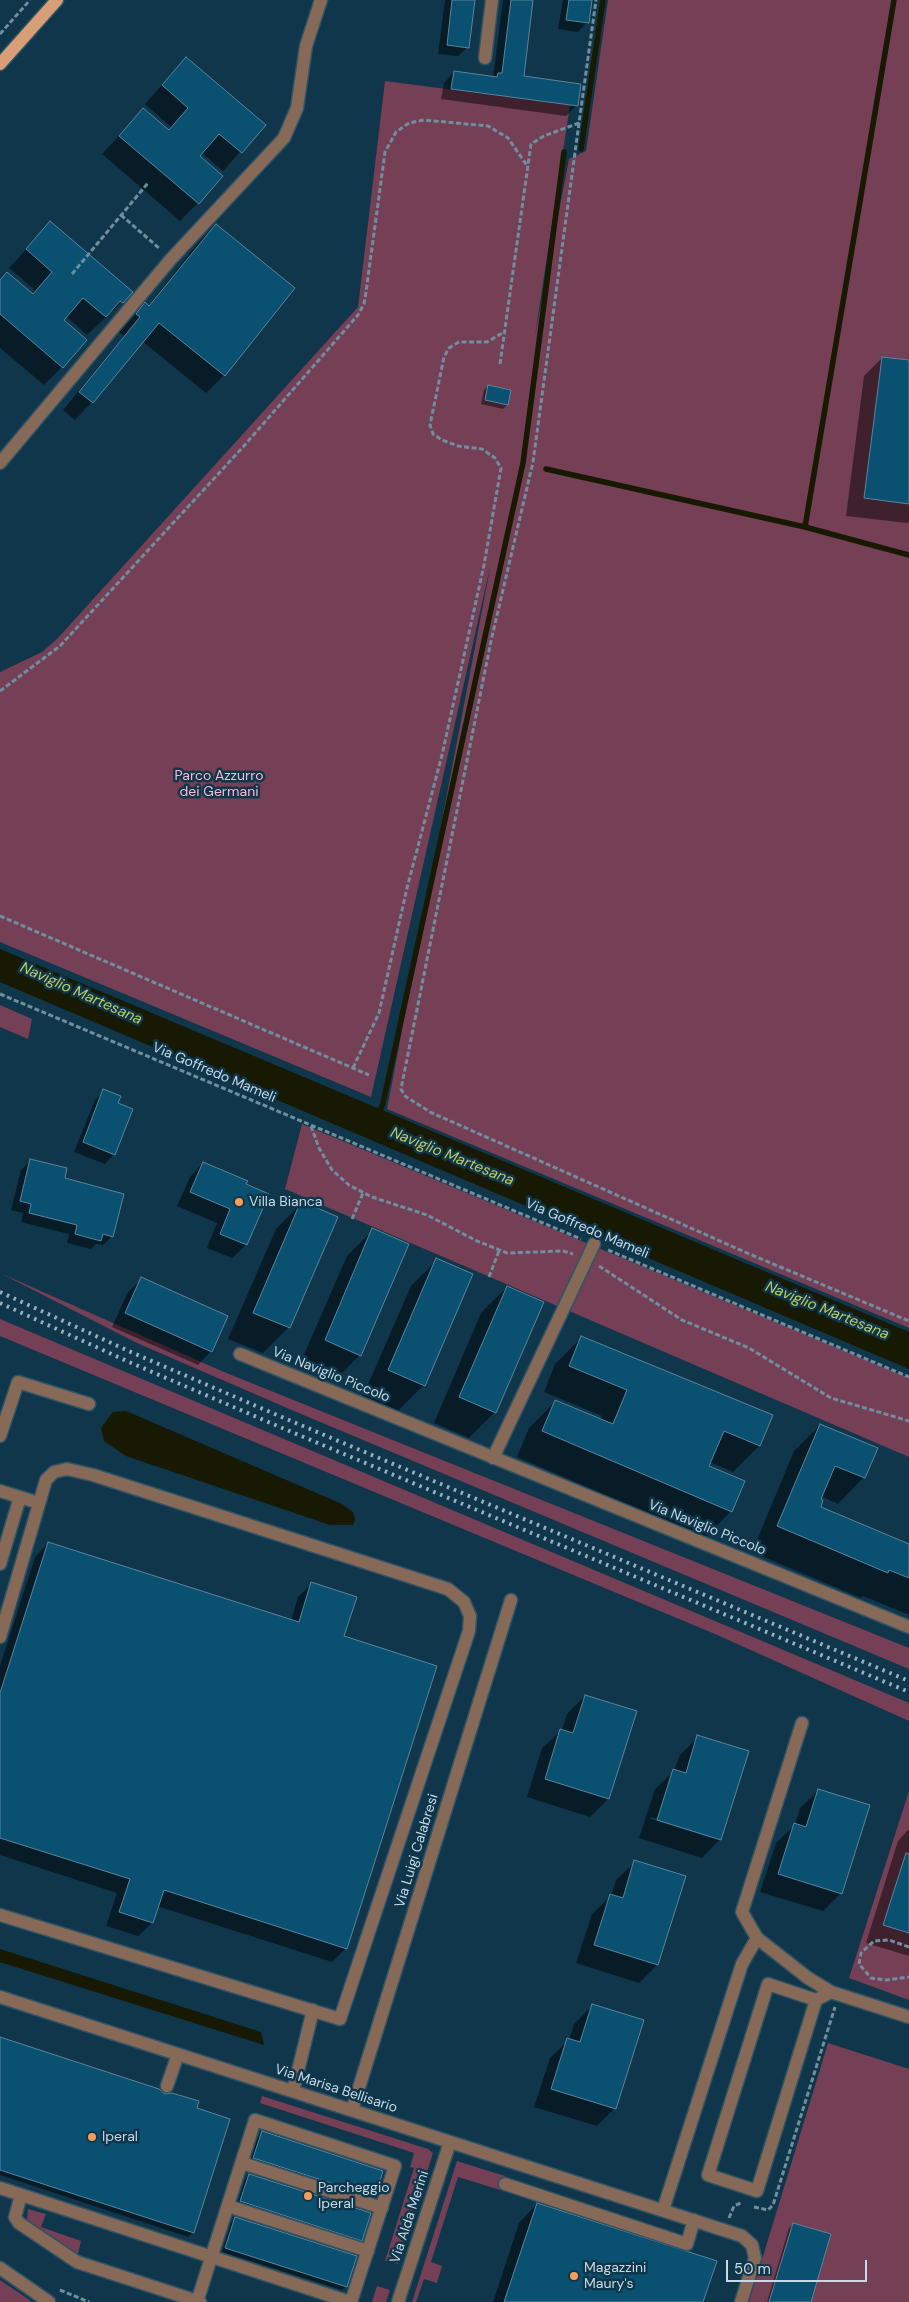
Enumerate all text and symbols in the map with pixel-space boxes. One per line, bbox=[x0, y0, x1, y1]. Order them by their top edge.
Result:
park label: Parco Azzurro dei Germani bbox=[175, 768, 263, 800]
water label: Naviglio Martesana bbox=[17, 959, 145, 1029]
street label: Via Goffredo Mameli bbox=[150, 1039, 278, 1107]
water label: Naviglio Martesana bbox=[388, 1124, 516, 1190]
place label: Villa Bianca bbox=[249, 1194, 322, 1210]
street label: Via Goffredo Mameli bbox=[523, 1195, 651, 1263]
marker: Villa Bianca bbox=[233, 1196, 245, 1208]
water label: Naviglio Martesana bbox=[763, 1278, 891, 1344]
street label: Via Naviglio Piccolo bbox=[270, 1344, 392, 1406]
street label: Via Naviglio Piccolo bbox=[646, 1497, 768, 1559]
street label: Via Luigi Calabresi bbox=[392, 1792, 442, 1910]
street label: Via Marisa Bellisario bbox=[273, 2061, 399, 2117]
place label: Iperal bbox=[102, 2129, 138, 2145]
marker: Iperal bbox=[86, 2131, 98, 2143]
street label: Via Alda Merini bbox=[387, 2169, 433, 2265]
place label: Parcheggio Iperal bbox=[318, 2180, 390, 2212]
marker: Parcheggio Iperal bbox=[302, 2190, 314, 2202]
scale bar bbox=[729, 2250, 870, 2282]
text: 50 m bbox=[734, 2259, 771, 2279]
place label: Magazzini Maury's bbox=[584, 2260, 646, 2292]
marker: Magazzini Maury's bbox=[568, 2270, 580, 2282]

